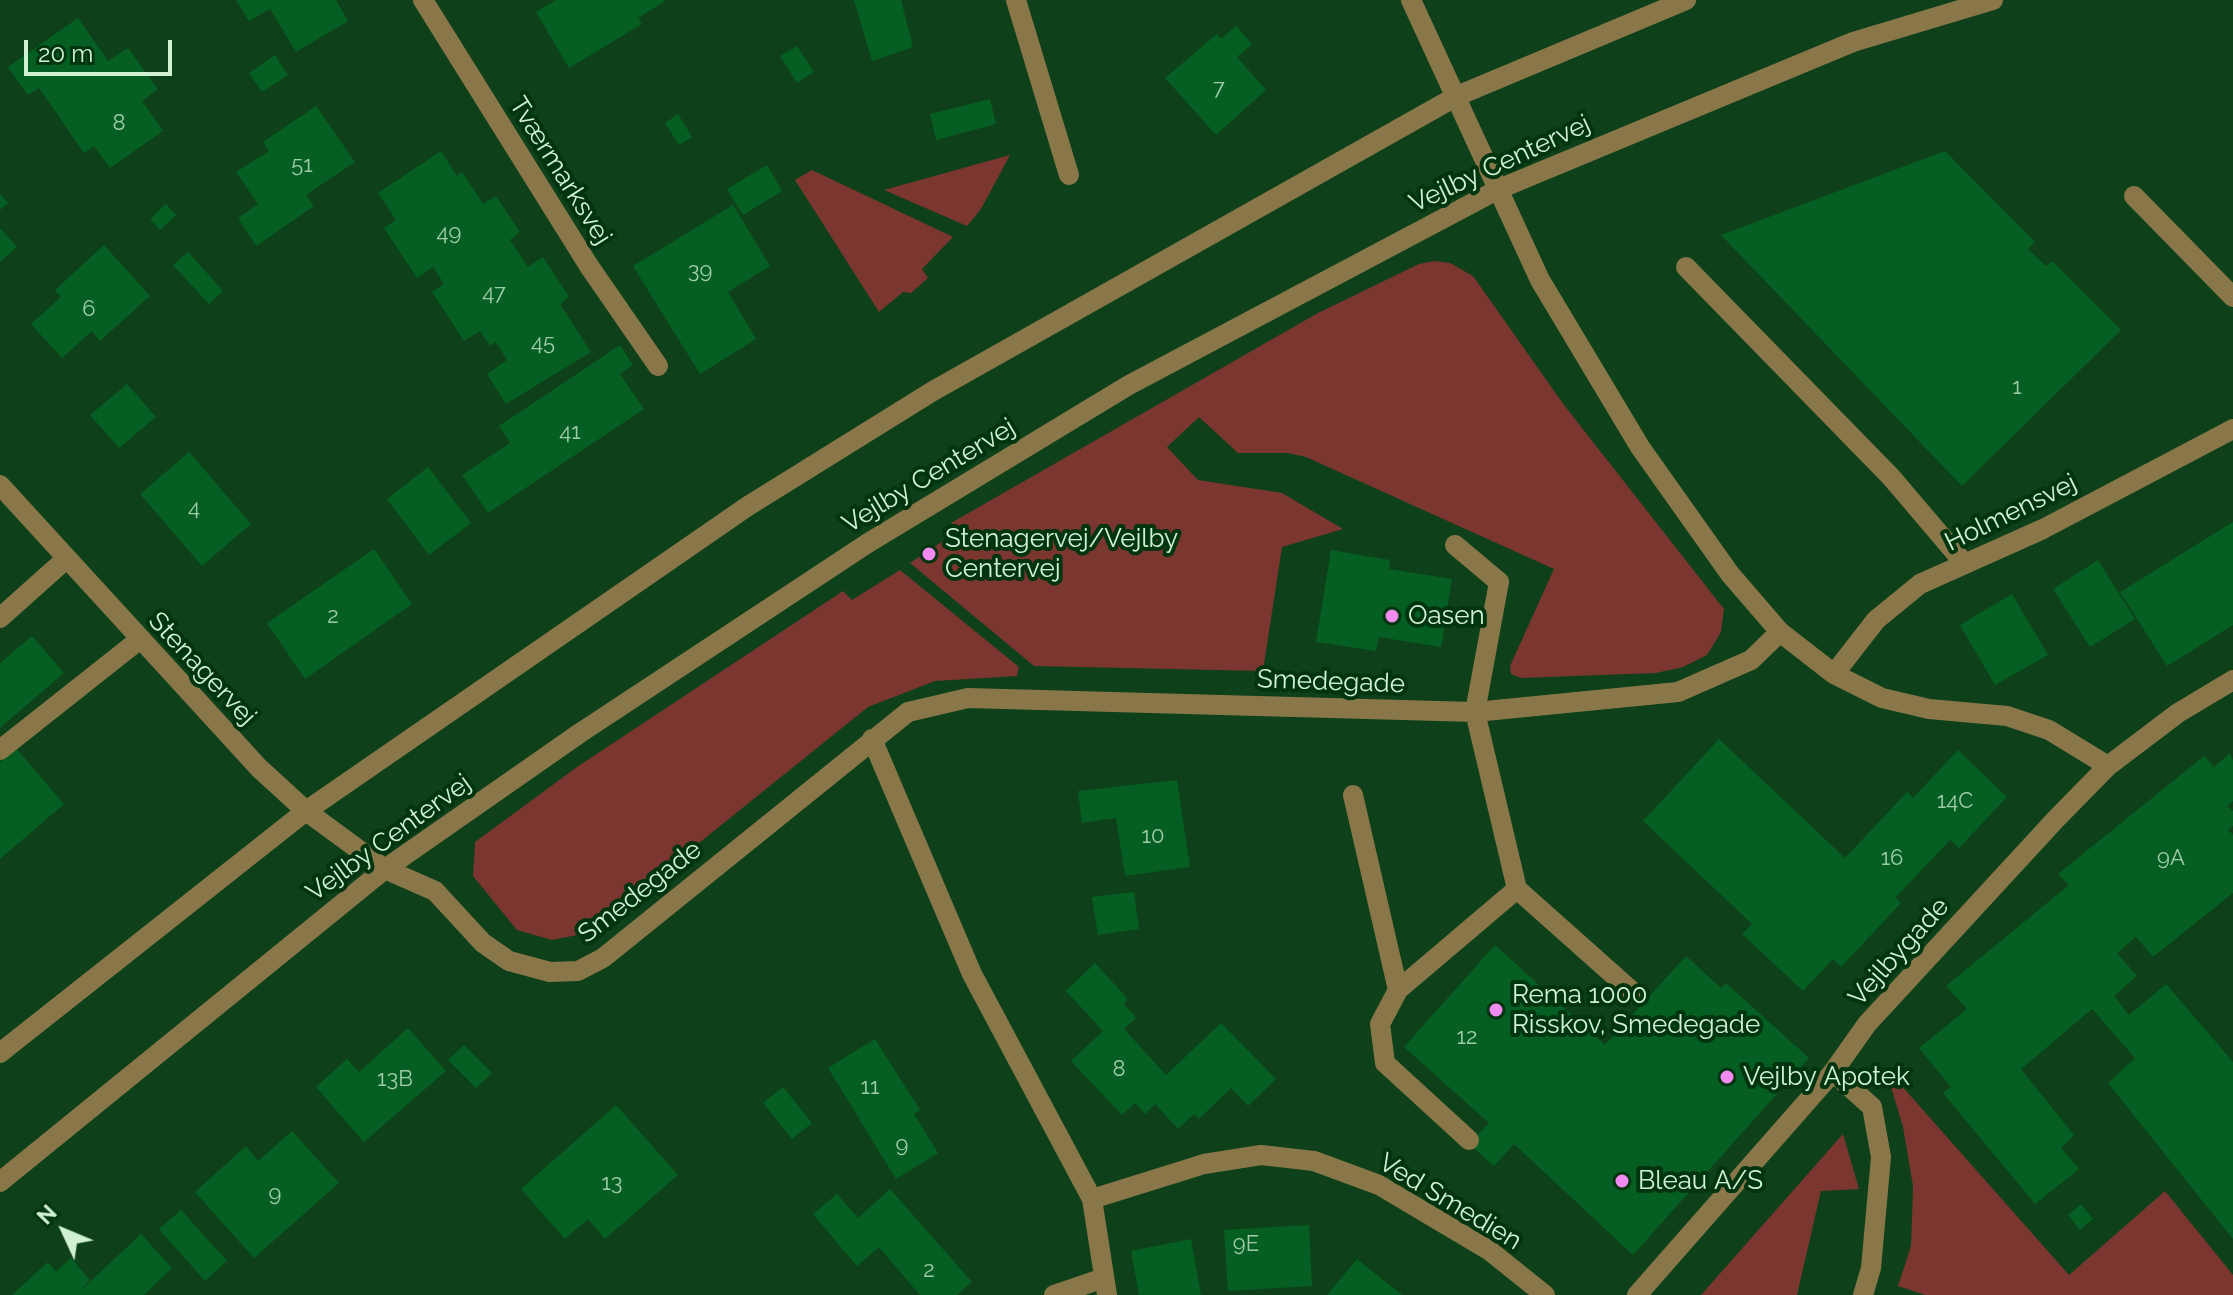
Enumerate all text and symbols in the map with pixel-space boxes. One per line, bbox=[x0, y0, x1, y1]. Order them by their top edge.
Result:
scale bar bbox=[28, 24, 176, 74]
text: 20 m bbox=[38, 39, 93, 68]
house number: 7 bbox=[1213, 75, 1225, 101]
street label: Tværmarksvej bbox=[502, 91, 618, 251]
street label: Vejlby Centervej bbox=[1405, 108, 1595, 220]
house number: 8 bbox=[112, 110, 126, 136]
house number: 51 bbox=[291, 152, 313, 178]
house number: 49 bbox=[437, 220, 461, 246]
house number: 39 bbox=[688, 258, 712, 284]
house number: 47 bbox=[482, 280, 506, 306]
house number: 6 bbox=[82, 296, 96, 322]
house number: 45 bbox=[531, 330, 555, 356]
house number: 1 bbox=[2012, 374, 2022, 400]
street label: Vejlby Centervej bbox=[837, 412, 1021, 540]
house number: 41 bbox=[559, 419, 581, 445]
street label: Holmensvej bbox=[1940, 468, 2082, 558]
house number: 4 bbox=[188, 495, 200, 521]
place label: Stenagervej/Vejlby Centervej bbox=[945, 523, 1178, 584]
marker: Stenagervej/Vejlby Centervej bbox=[920, 545, 938, 563]
place label: Oasen bbox=[1408, 600, 1485, 632]
house number: 2 bbox=[327, 603, 339, 629]
street label: Stenagervej bbox=[142, 606, 262, 732]
marker: Oasen bbox=[1383, 607, 1401, 625]
street label: Smedegade bbox=[1256, 664, 1406, 700]
street label: Vejlby Centervej bbox=[301, 768, 477, 908]
house number: 14C bbox=[1937, 788, 1973, 814]
house number: 10 bbox=[1142, 823, 1164, 849]
street label: Smedegade bbox=[572, 834, 708, 950]
house number: 16 bbox=[1881, 845, 1903, 871]
house number: 9A bbox=[2157, 845, 2185, 871]
street label: Vejlbygade bbox=[1842, 891, 1956, 1013]
place label: Rema 1000 Risskov, Smedegade bbox=[1512, 979, 1760, 1040]
marker: Rema 1000 Risskov, Smedegade bbox=[1487, 1001, 1505, 1019]
house number: 12 bbox=[1457, 1024, 1477, 1050]
house number: 8 bbox=[1112, 1056, 1126, 1082]
place label: Vejlby Apotek bbox=[1743, 1061, 1910, 1093]
house number: 13B bbox=[377, 1066, 413, 1092]
marker: Vejlby Apotek bbox=[1718, 1068, 1736, 1086]
house number: 11 bbox=[861, 1074, 879, 1100]
house number: 9 bbox=[896, 1132, 908, 1158]
street label: Ved Smedien bbox=[1373, 1147, 1527, 1257]
place label: Bleau A/S bbox=[1638, 1165, 1763, 1197]
house number: 13 bbox=[601, 1170, 623, 1196]
marker: Bleau A/S bbox=[1613, 1172, 1631, 1190]
house number: 9 bbox=[269, 1181, 281, 1207]
north arrow bbox=[24, 1191, 104, 1271]
text: N bbox=[32, 1199, 62, 1229]
house number: 9E bbox=[1233, 1231, 1259, 1257]
house number: 2 bbox=[923, 1257, 935, 1283]

